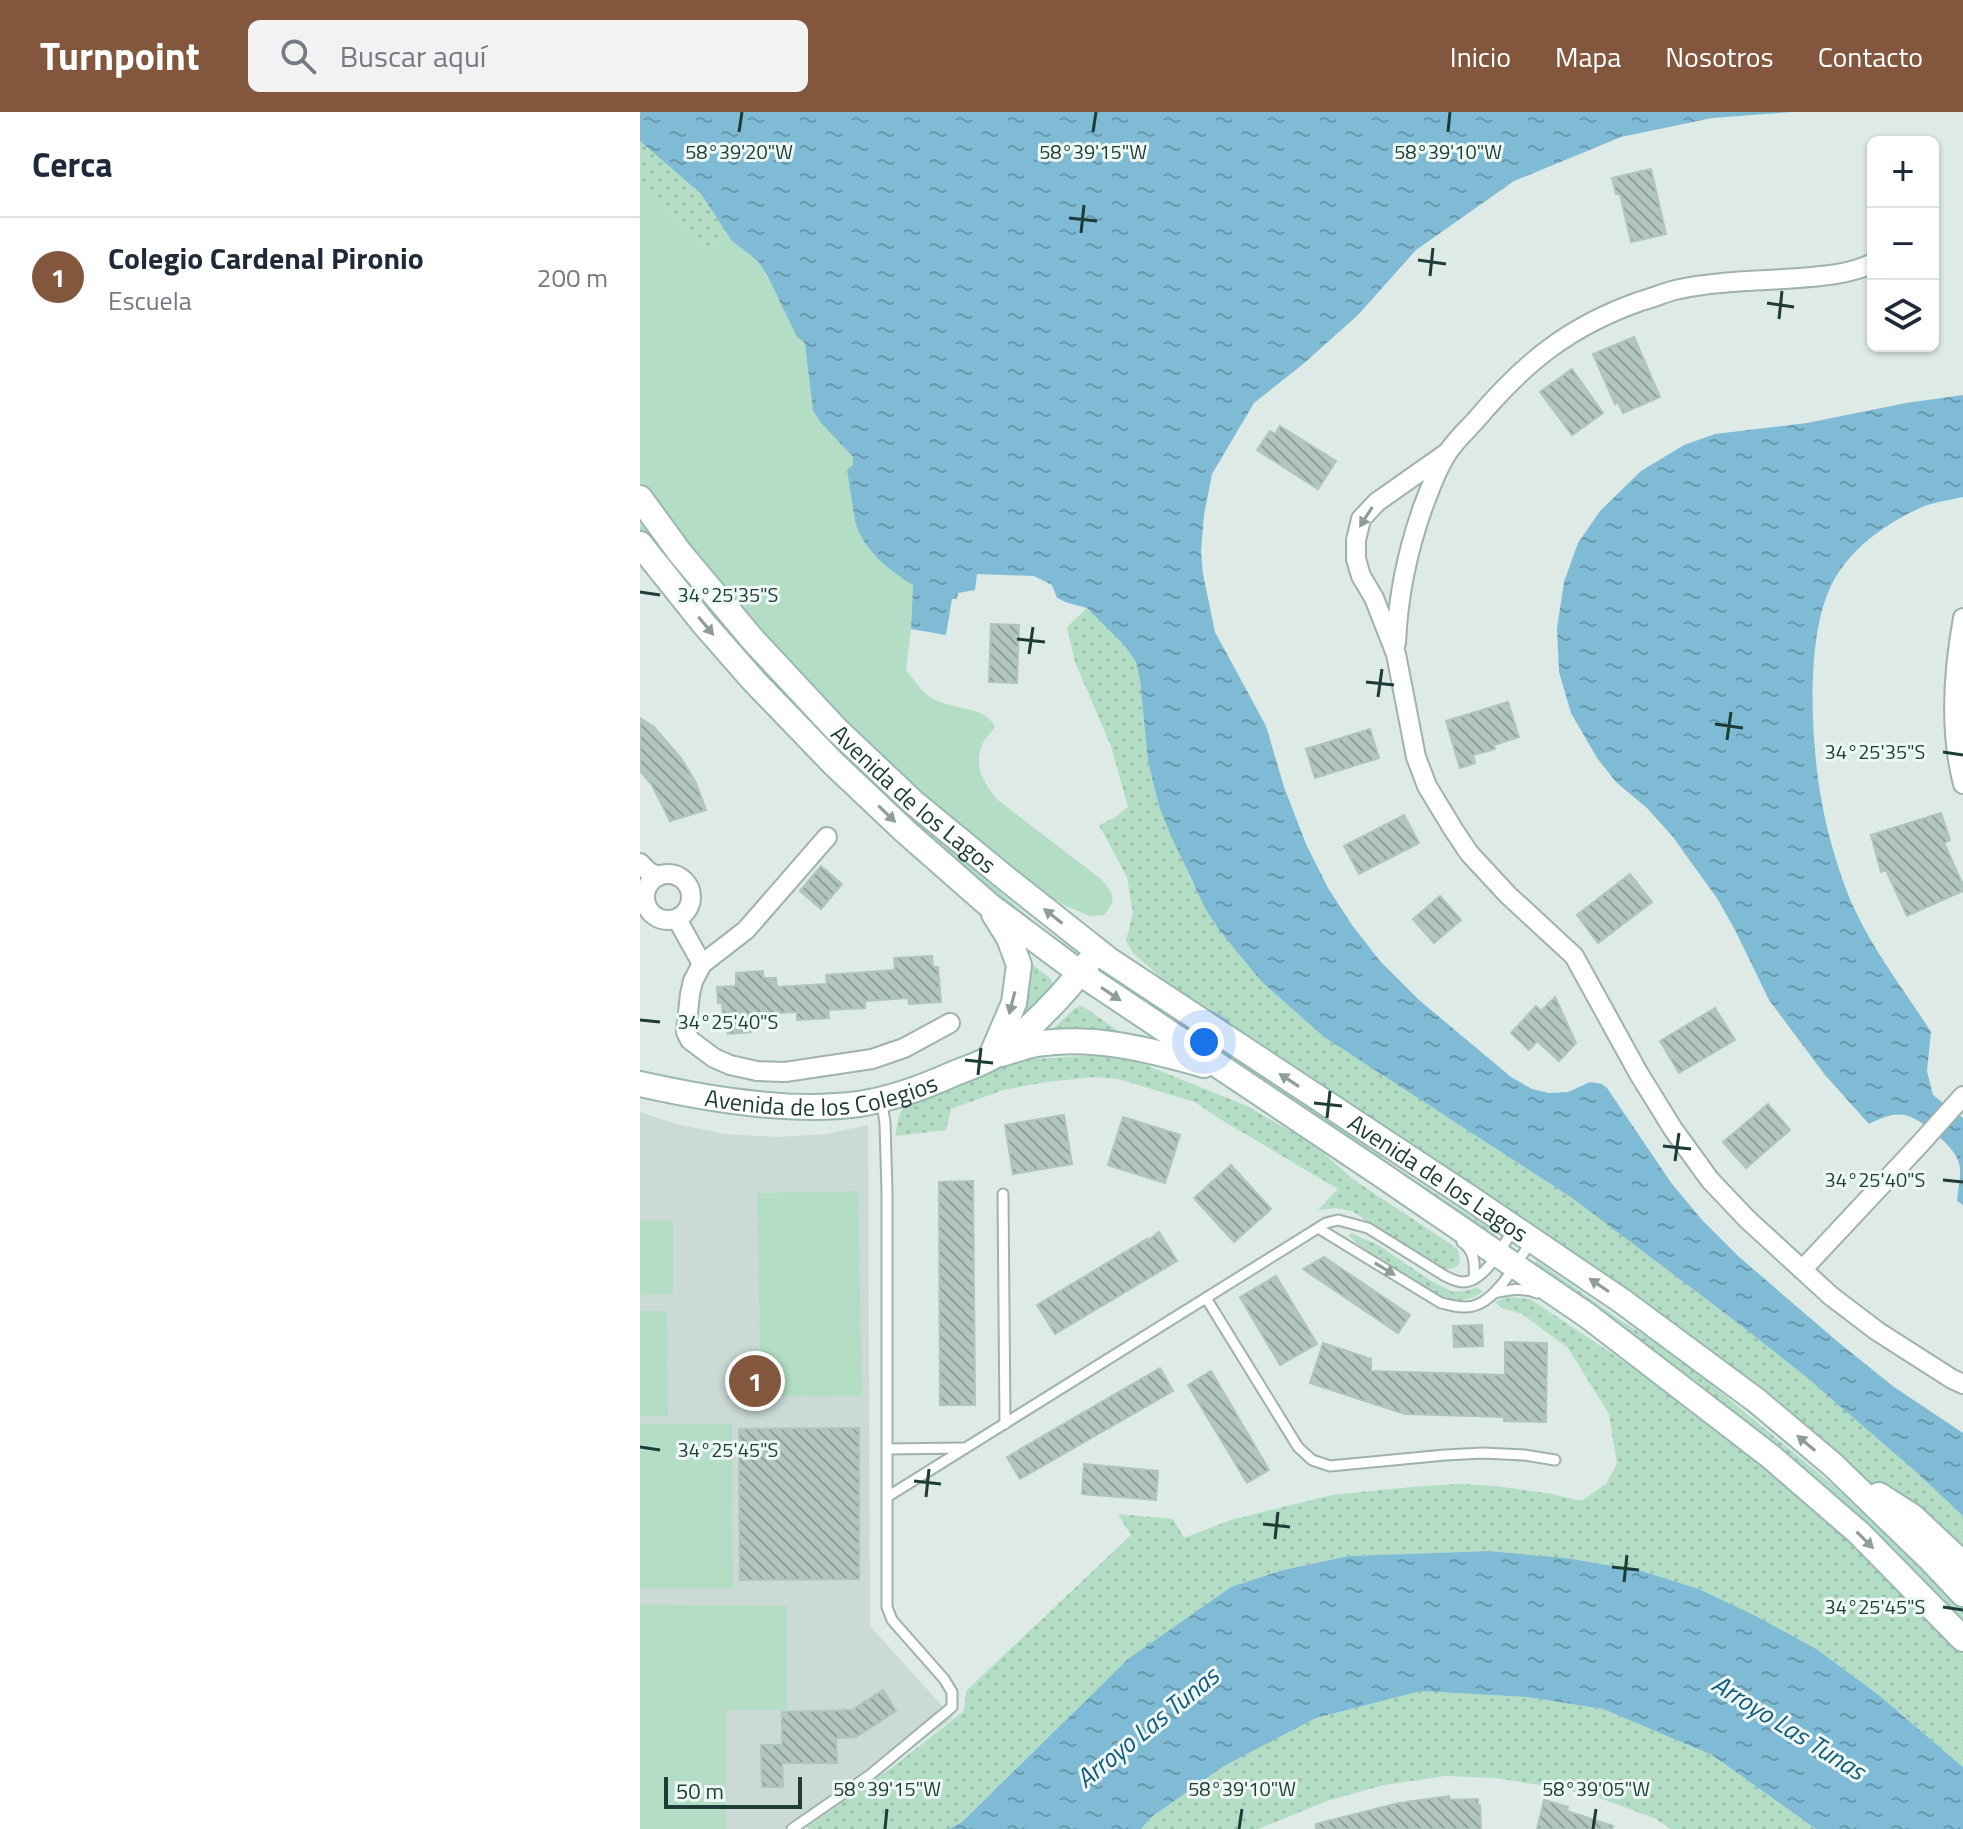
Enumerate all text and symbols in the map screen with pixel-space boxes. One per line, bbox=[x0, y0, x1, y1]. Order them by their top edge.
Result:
search box bbox=[248, 20, 808, 92]
text: Turnpoint bbox=[40, 27, 200, 85]
text: Buscar aquí bbox=[340, 33, 486, 79]
icon: search bbox=[276, 34, 320, 78]
text: Inicio bbox=[1450, 35, 1511, 78]
text: Mapa bbox=[1555, 35, 1621, 78]
text: Nosotros bbox=[1665, 35, 1774, 78]
text: Contacto bbox=[1818, 35, 1923, 78]
text: 58°39'20"W bbox=[685, 136, 793, 167]
text: 58°39'15"W bbox=[1039, 136, 1147, 167]
text: 58°39'10"W bbox=[1394, 136, 1502, 167]
map controls bbox=[1867, 136, 1939, 352]
button: + bbox=[1867, 136, 1939, 208]
text: Cerca bbox=[32, 138, 113, 190]
button: − bbox=[1867, 208, 1939, 280]
text: Colegio Cardenal Pironio bbox=[108, 235, 424, 281]
text: 1 bbox=[51, 258, 65, 297]
text: 200 m bbox=[537, 258, 608, 297]
button: layers bbox=[1867, 280, 1939, 352]
text: Escuela bbox=[108, 281, 192, 320]
one-way arrow bbox=[1359, 507, 1374, 528]
text: 34°25'35"S bbox=[678, 579, 778, 610]
one-way arrow bbox=[697, 617, 715, 636]
street label: Avenida de los Lagos bbox=[823, 716, 1005, 882]
text: 34°25'35"S bbox=[1825, 736, 1925, 767]
one-way arrow bbox=[877, 804, 896, 822]
one-way arrow bbox=[1043, 908, 1063, 924]
one-way arrow bbox=[1100, 986, 1121, 1001]
one-way arrow bbox=[1006, 990, 1018, 1015]
text: 34°25'40"S bbox=[678, 1006, 778, 1037]
your location bbox=[1184, 1022, 1224, 1062]
street label: Avenida de los Colegios bbox=[702, 1065, 943, 1125]
one-way arrow bbox=[1279, 1072, 1300, 1087]
street label: Avenida de los Lagos bbox=[1341, 1105, 1536, 1251]
text: 34°25'40"S bbox=[1825, 1164, 1925, 1195]
one-way arrow bbox=[1374, 1261, 1396, 1275]
one-way arrow bbox=[1589, 1278, 1610, 1293]
pin: 1 bbox=[729, 1351, 781, 1411]
text: 34°25'45"S bbox=[678, 1434, 778, 1465]
one-way arrow bbox=[1796, 1435, 1816, 1452]
one-way arrow bbox=[1855, 1530, 1874, 1549]
text: 34°25'45"S bbox=[1825, 1591, 1925, 1622]
water label: Arroyo Las Tunas bbox=[1067, 1656, 1228, 1797]
water label: Arroyo Las Tunas bbox=[1705, 1664, 1875, 1791]
scale bar bbox=[664, 1773, 802, 1809]
text: 58°39'15"W bbox=[833, 1773, 941, 1804]
text: 58°39'10"W bbox=[1188, 1773, 1296, 1804]
text: 58°39'05"W bbox=[1542, 1773, 1650, 1804]
text: 50 m bbox=[676, 1774, 724, 1808]

